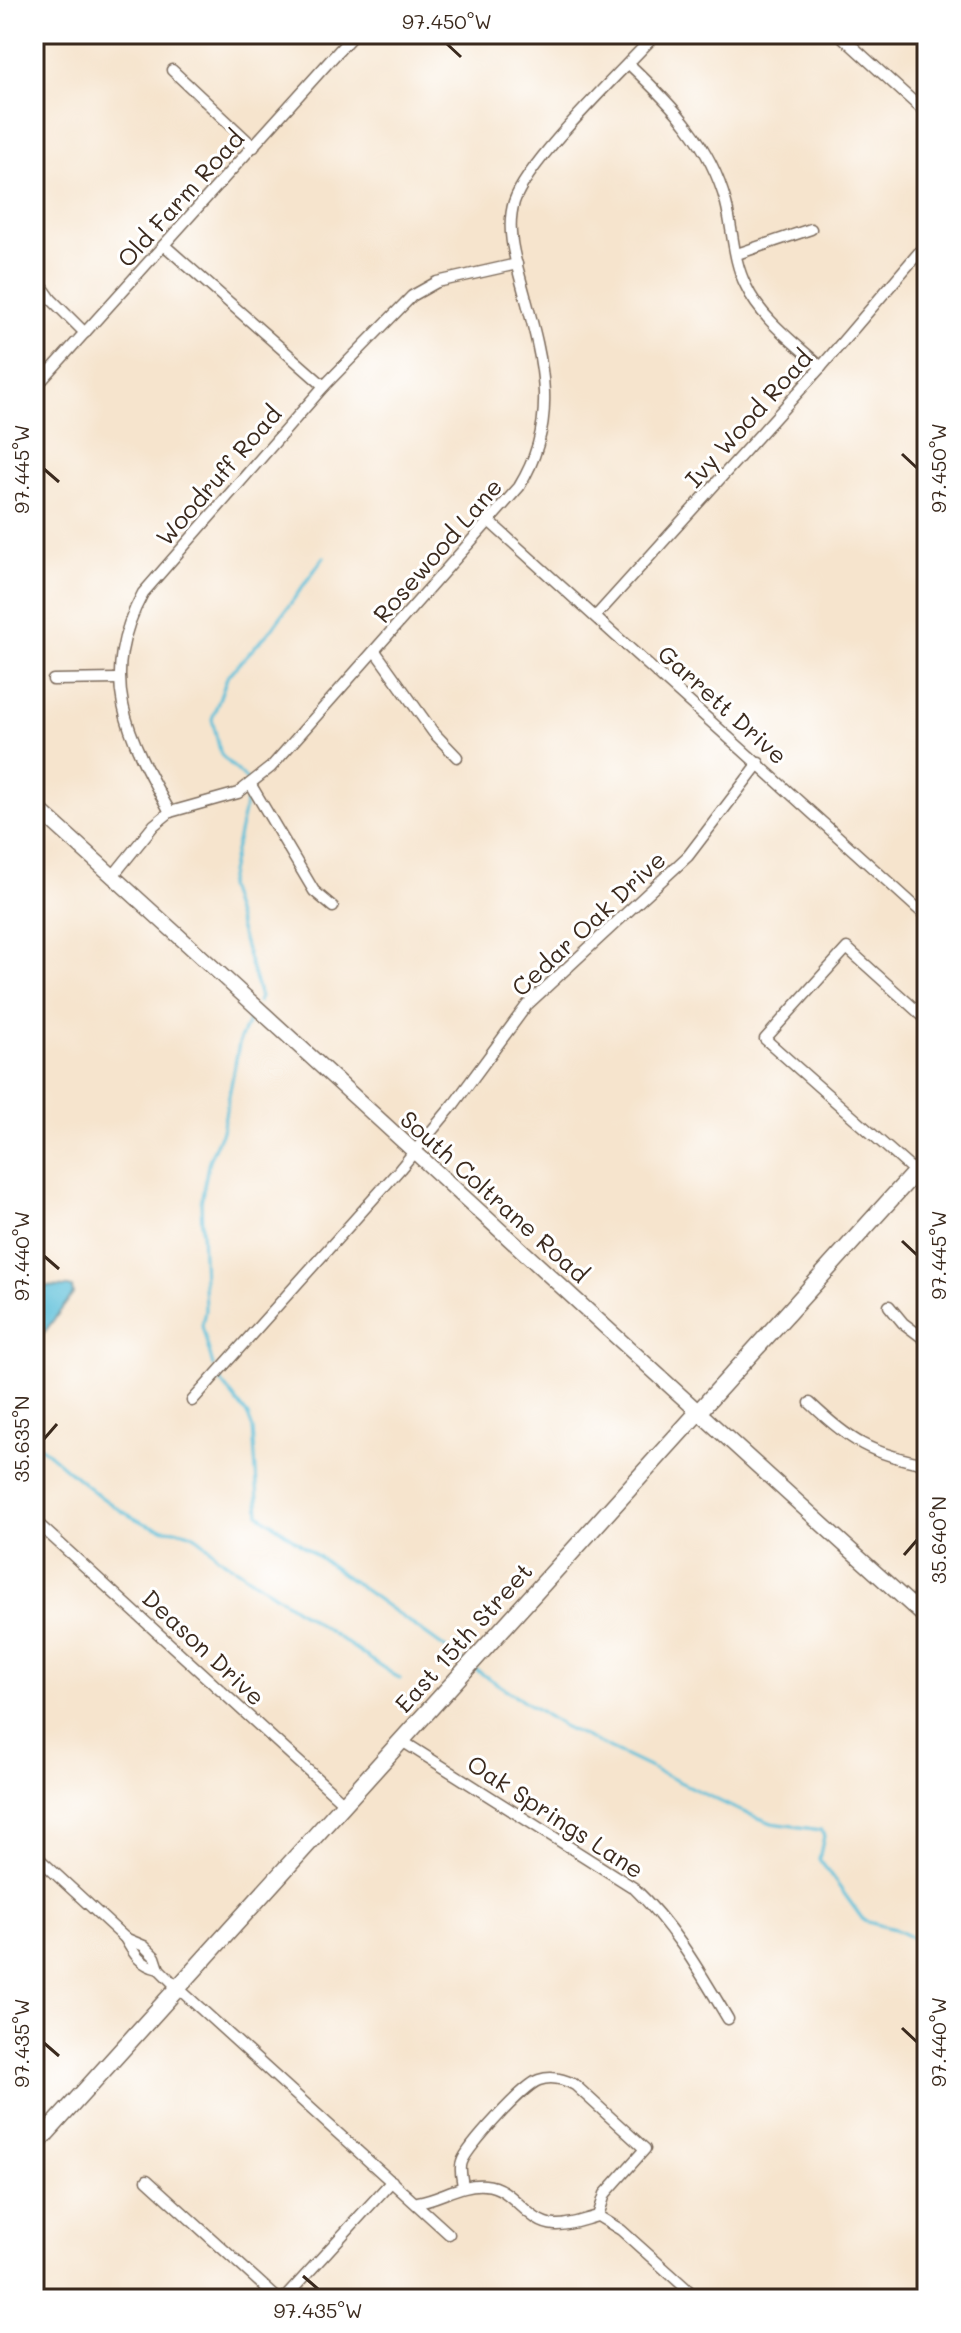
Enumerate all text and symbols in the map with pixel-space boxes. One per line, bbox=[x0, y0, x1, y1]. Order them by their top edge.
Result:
text: 97.450°W bbox=[402, 8, 492, 34]
street label: Old Farm Road bbox=[110, 123, 250, 273]
street label: Ivy Wood Road bbox=[678, 342, 818, 494]
street label: Woodruff Road bbox=[149, 398, 287, 552]
text: 97.450°W bbox=[925, 423, 951, 513]
text: 97.445°W bbox=[8, 424, 34, 514]
street label: Rosewood Lane bbox=[366, 471, 508, 629]
street label: Garrett Drive bbox=[652, 638, 794, 770]
street label: Cedar Oak Drive bbox=[504, 844, 672, 1002]
street label: South Coltrane Road bbox=[394, 1103, 596, 1289]
text: 97.445°W bbox=[925, 1210, 951, 1300]
text: 97.440°W bbox=[8, 1211, 34, 1301]
text: 35.635°N bbox=[8, 1395, 34, 1483]
text: 35.640°N bbox=[925, 1496, 951, 1584]
street label: East 15th Street bbox=[387, 1555, 539, 1719]
street label: Deason Drive bbox=[136, 1582, 272, 1712]
street label: Oak Springs Lane bbox=[462, 1747, 650, 1885]
text: 97.440°W bbox=[925, 1997, 951, 2087]
text: 97.435°W bbox=[8, 1998, 34, 2088]
text: 97.435°W bbox=[273, 2297, 363, 2323]

